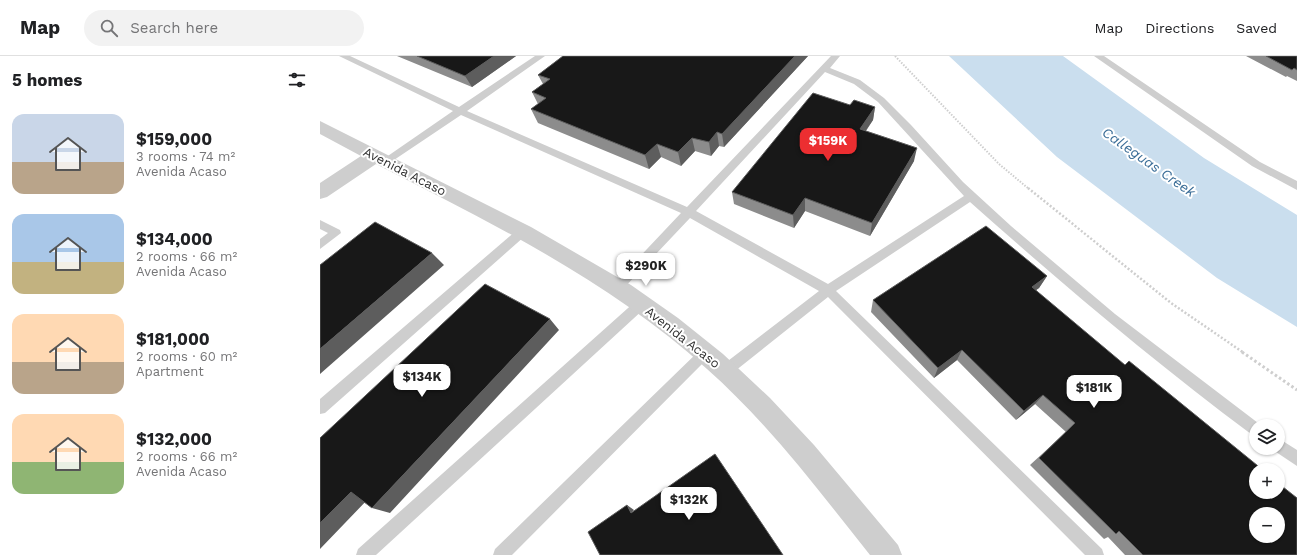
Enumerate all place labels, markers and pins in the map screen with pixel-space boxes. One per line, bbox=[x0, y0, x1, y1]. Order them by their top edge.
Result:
pin: $159K bbox=[800, 128, 856, 162]
pin: $290K bbox=[618, 253, 674, 287]
pin: $134K bbox=[394, 364, 450, 398]
pin: $181K bbox=[1066, 375, 1122, 409]
pin: $132K bbox=[661, 487, 717, 521]

